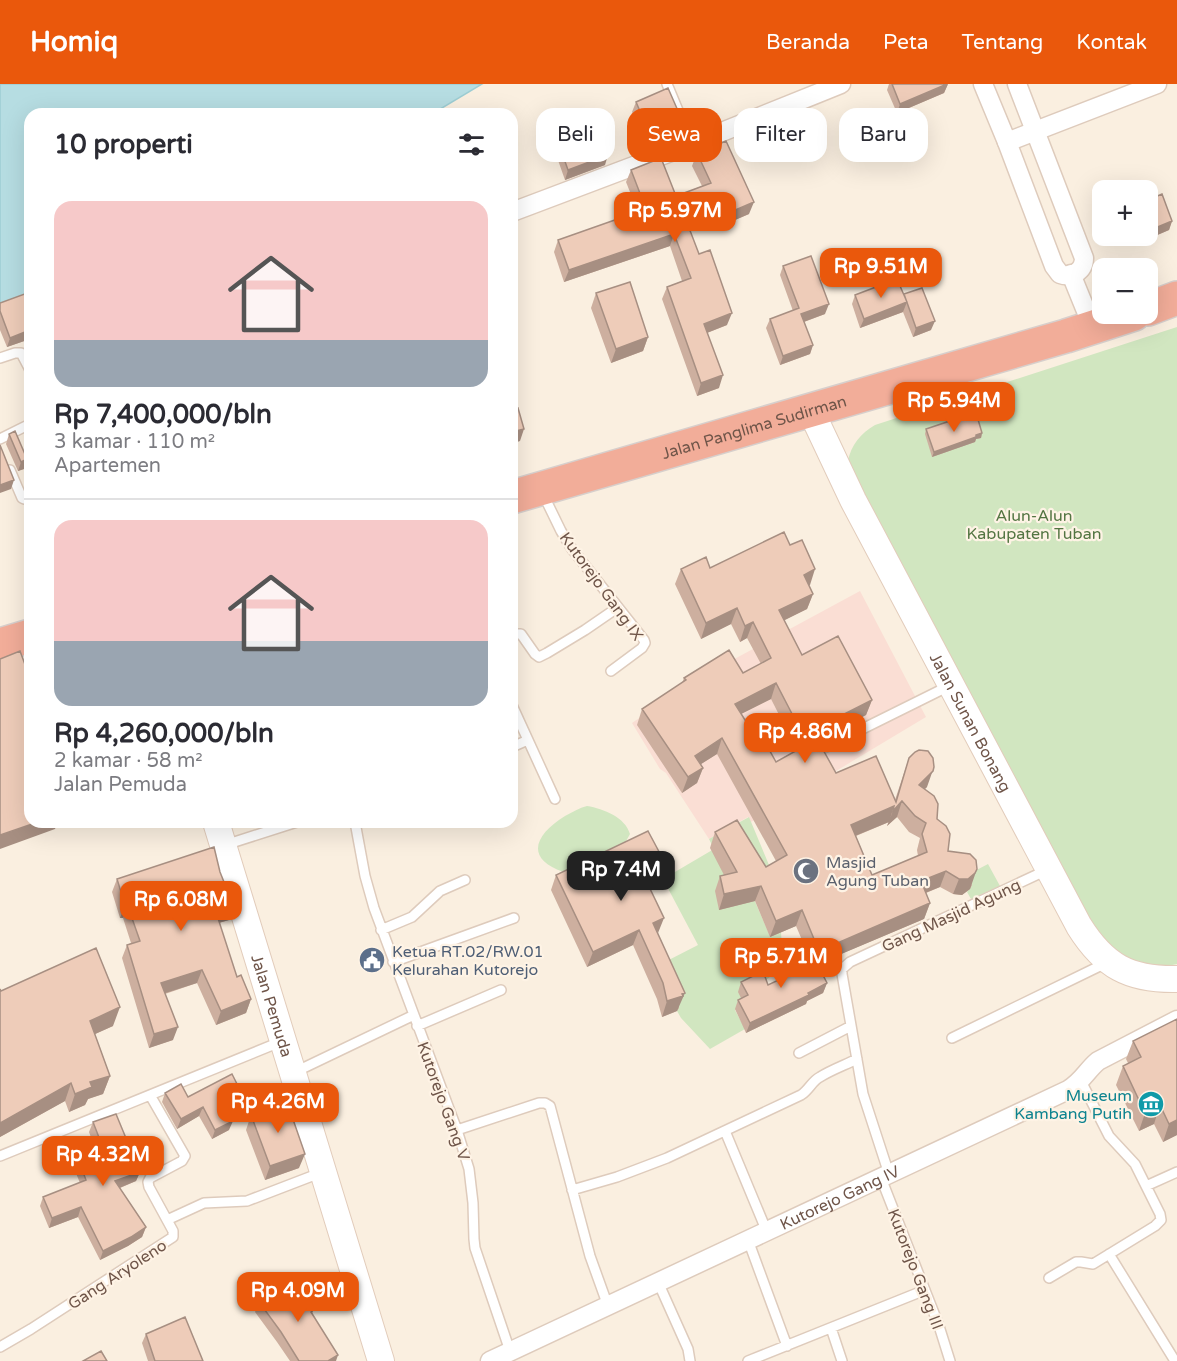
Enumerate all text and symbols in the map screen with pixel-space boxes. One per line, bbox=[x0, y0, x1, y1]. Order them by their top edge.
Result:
text: Homiq bbox=[30, 25, 118, 59]
text: Beranda bbox=[766, 30, 850, 55]
text: Peta bbox=[883, 30, 929, 55]
text: Tentang bbox=[962, 30, 1043, 55]
text: Kontak bbox=[1076, 30, 1147, 55]
chip: Beli bbox=[536, 108, 615, 162]
chip: Sewa bbox=[627, 108, 722, 162]
chip: Filter bbox=[734, 108, 827, 162]
chip: Baru bbox=[839, 108, 928, 162]
icon: filters bbox=[455, 128, 488, 161]
text: 10 properti bbox=[54, 129, 193, 160]
map controls bbox=[1092, 180, 1158, 324]
button: + bbox=[1092, 180, 1158, 246]
pin: Rp 5.97M bbox=[613, 192, 737, 243]
text: Rp 5.97M bbox=[628, 199, 722, 223]
icon: home bbox=[217, 240, 325, 348]
pin: Rp 9.51M bbox=[819, 248, 943, 299]
text: Rp 9.51M bbox=[834, 255, 928, 279]
button: − bbox=[1092, 258, 1158, 324]
pin: Rp 5.94M bbox=[892, 382, 1016, 433]
text: Rp 5.94M bbox=[907, 389, 1001, 413]
street label: Jalan Panglima Sudirman bbox=[659, 391, 849, 464]
text: Rp 7,400,000/bln bbox=[54, 399, 272, 430]
text: 3 kamar · 110 m² bbox=[54, 430, 215, 454]
text: Apartemen bbox=[54, 454, 161, 478]
park label: Alun-Alun Kabupaten Tuban bbox=[967, 506, 1101, 544]
street label: Kutorejo Gang IX bbox=[555, 528, 647, 645]
icon: home bbox=[217, 559, 325, 667]
street label: Jalan Sunan Bonang bbox=[925, 650, 1015, 796]
pin: Rp 4.86M bbox=[743, 713, 867, 764]
text: Rp 4,260,000/bln bbox=[54, 718, 274, 749]
text: Rp 4.86M bbox=[758, 720, 852, 744]
text: 2 kamar · 58 m² bbox=[54, 749, 203, 773]
text: Jalan Pemuda bbox=[54, 773, 187, 797]
pin: Rp 7.4M bbox=[566, 851, 676, 902]
place label: Masjid Agung Tuban bbox=[826, 853, 929, 891]
mosque icon: Masjid Agung Tuban bbox=[791, 856, 821, 886]
text: Rp 7.4M bbox=[581, 858, 661, 882]
street label: Gang Masjid Agung bbox=[879, 875, 1024, 957]
pin: Rp 6.08M bbox=[119, 881, 243, 932]
text: Rp 6.08M bbox=[134, 888, 228, 912]
pin: Rp 5.71M bbox=[719, 938, 843, 989]
place label: Ketua RT.02/RW.01 Kelurahan Kutorejo bbox=[392, 942, 544, 980]
public building icon: Ketua RT.02/RW.01 Kelurahan Kutorejo bbox=[357, 945, 387, 975]
text: Rp 5.71M bbox=[734, 945, 828, 969]
street label: Jalan Pemuda bbox=[246, 952, 296, 1060]
street label: Kutorejo Gang V bbox=[412, 1039, 474, 1164]
pin: Rp 4.26M bbox=[216, 1083, 340, 1134]
place label: Museum Kambang Putih bbox=[1014, 1086, 1132, 1124]
museum icon: Museum Kambang Putih bbox=[1136, 1089, 1166, 1119]
text: Rp 4.26M bbox=[231, 1090, 325, 1114]
pin: Rp 4.32M bbox=[41, 1136, 165, 1187]
text: Rp 4.32M bbox=[56, 1143, 150, 1167]
street label: Kutorejo Gang IV bbox=[777, 1161, 903, 1235]
street label: Kutorejo Gang III bbox=[883, 1206, 947, 1333]
street label: Gang Aryoleno bbox=[64, 1235, 171, 1314]
pin: Rp 4.09M bbox=[236, 1272, 360, 1323]
text: Rp 4.09M bbox=[251, 1279, 345, 1303]

